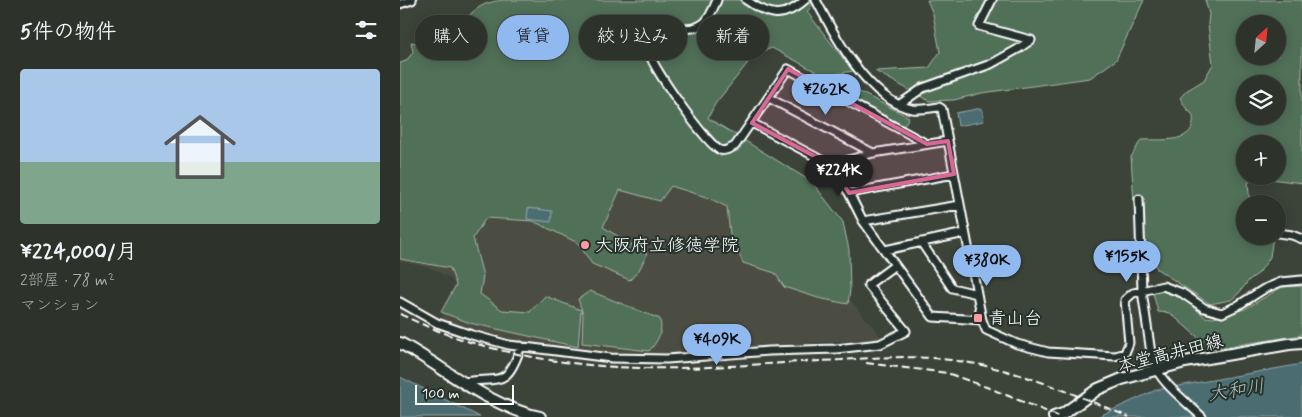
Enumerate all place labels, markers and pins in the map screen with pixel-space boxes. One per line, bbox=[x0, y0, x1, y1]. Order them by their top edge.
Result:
pin: ¥262K bbox=[791, 74, 861, 116]
pin: ¥224K bbox=[804, 154, 874, 197]
place label: 大阪府立修徳学院 bbox=[595, 234, 739, 258]
marker: 大阪府立修徳学院 bbox=[579, 239, 591, 251]
pin: ¥155K bbox=[1092, 240, 1162, 283]
pin: ¥380K bbox=[952, 244, 1022, 287]
place label: 青山台 bbox=[988, 307, 1042, 331]
marker: 青山台 bbox=[972, 312, 984, 324]
pin: ¥409K bbox=[682, 324, 752, 366]

